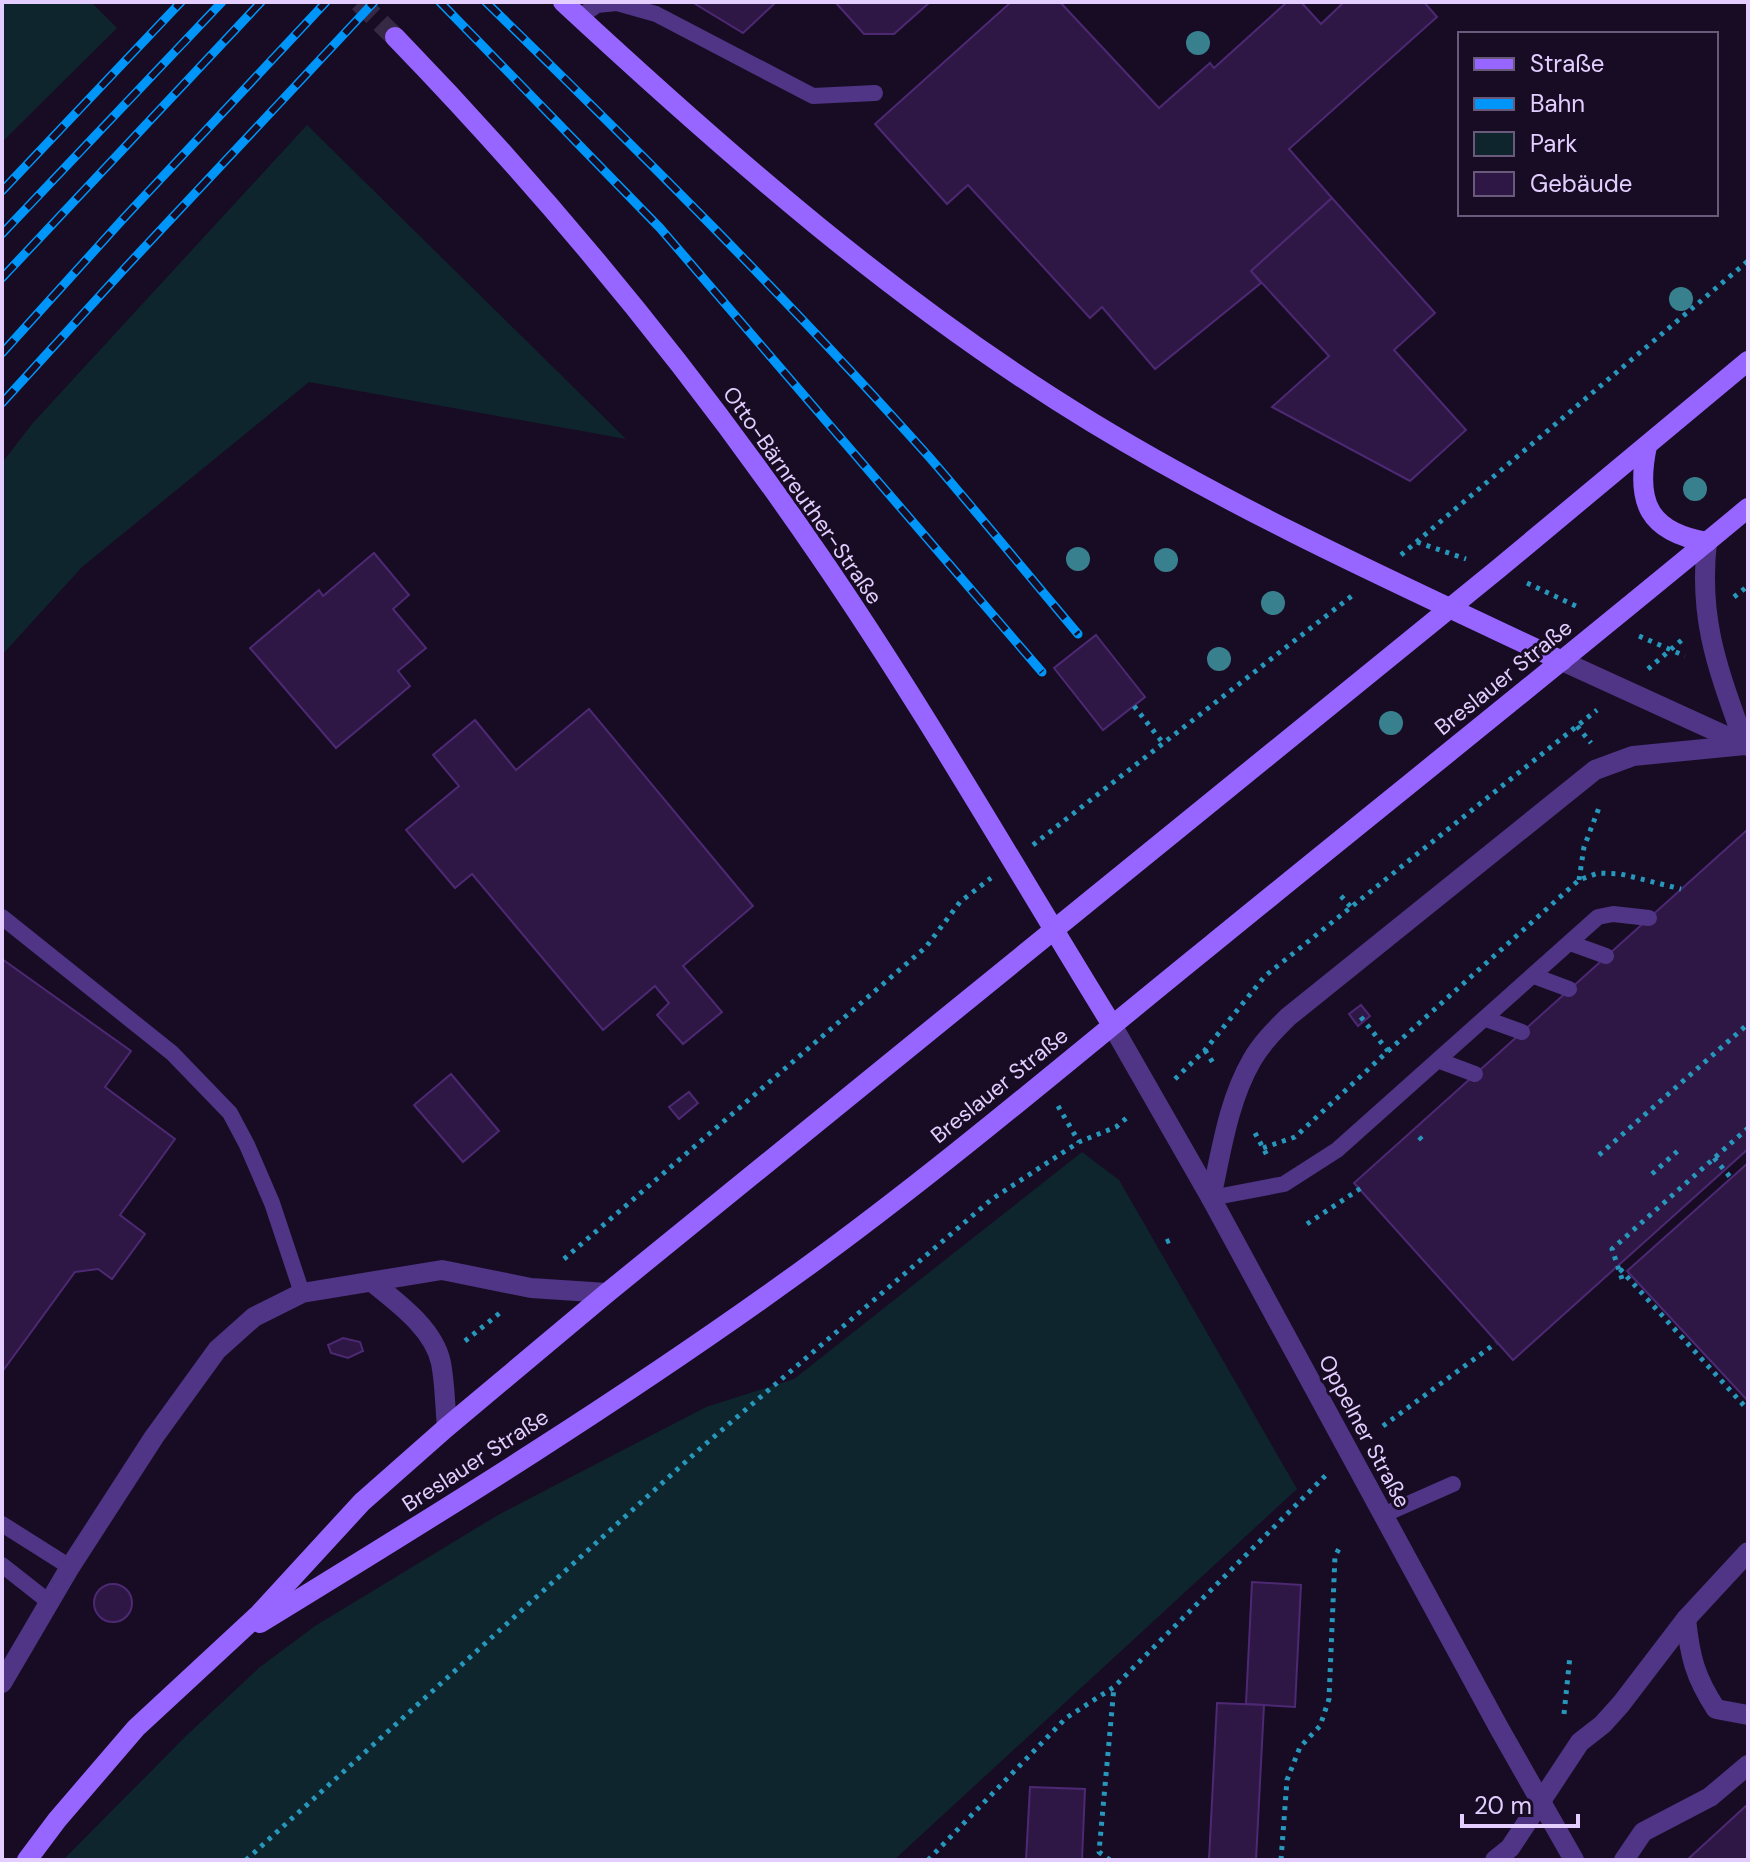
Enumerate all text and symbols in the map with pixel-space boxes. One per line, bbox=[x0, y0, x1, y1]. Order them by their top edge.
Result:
legend bbox=[1458, 32, 1718, 216]
text: Straße bbox=[1530, 48, 1604, 79]
text: Bahn bbox=[1530, 88, 1585, 119]
text: Park bbox=[1530, 128, 1577, 159]
text: Gebäude bbox=[1530, 168, 1632, 199]
street label: Otto-Bärnreuther-Straße bbox=[716, 381, 889, 610]
street label: Breslauer Straße bbox=[1429, 613, 1578, 742]
street label: Breslauer Straße bbox=[925, 1021, 1074, 1150]
street label: Oppelner Straße bbox=[1312, 1350, 1417, 1513]
street label: Breslauer Straße bbox=[397, 1402, 554, 1519]
scale bar bbox=[1462, 1778, 1578, 1828]
text: 20 m bbox=[1474, 1790, 1532, 1821]

